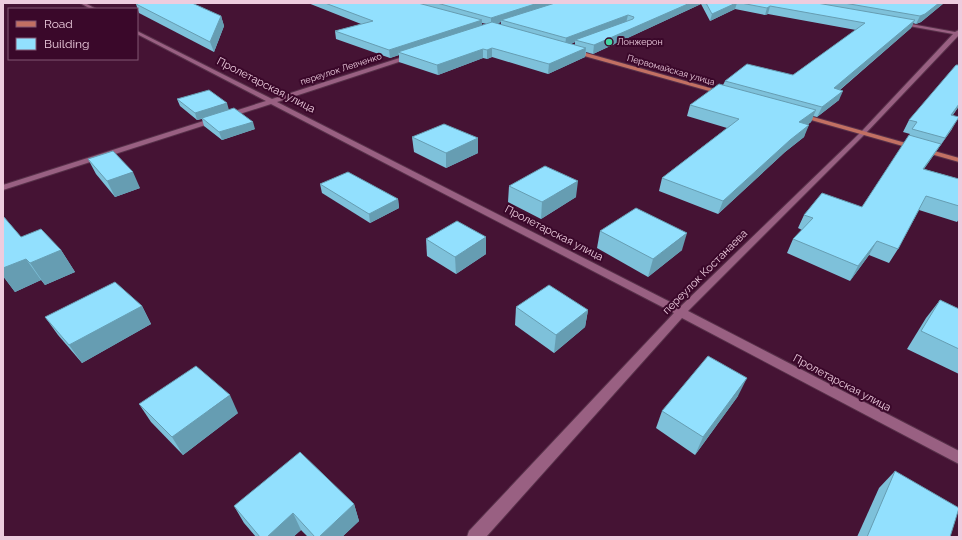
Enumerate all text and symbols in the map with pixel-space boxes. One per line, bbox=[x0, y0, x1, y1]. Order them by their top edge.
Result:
legend bbox=[8, 8, 138, 60]
text: Road bbox=[44, 17, 73, 31]
text: Building bbox=[44, 37, 90, 51]
marker: Лонжерон bbox=[604, 37, 614, 47]
place label: Лонжерон bbox=[617, 37, 663, 47]
street label: переулок Левченко bbox=[299, 51, 383, 87]
street label: Первомайская улица bbox=[626, 53, 716, 87]
street label: Пролетарская улица bbox=[215, 54, 317, 116]
street label: Пролетарская улица bbox=[503, 202, 605, 264]
street label: переулок Костанаева bbox=[660, 227, 750, 317]
street label: Пролетарская улица bbox=[791, 352, 893, 414]

